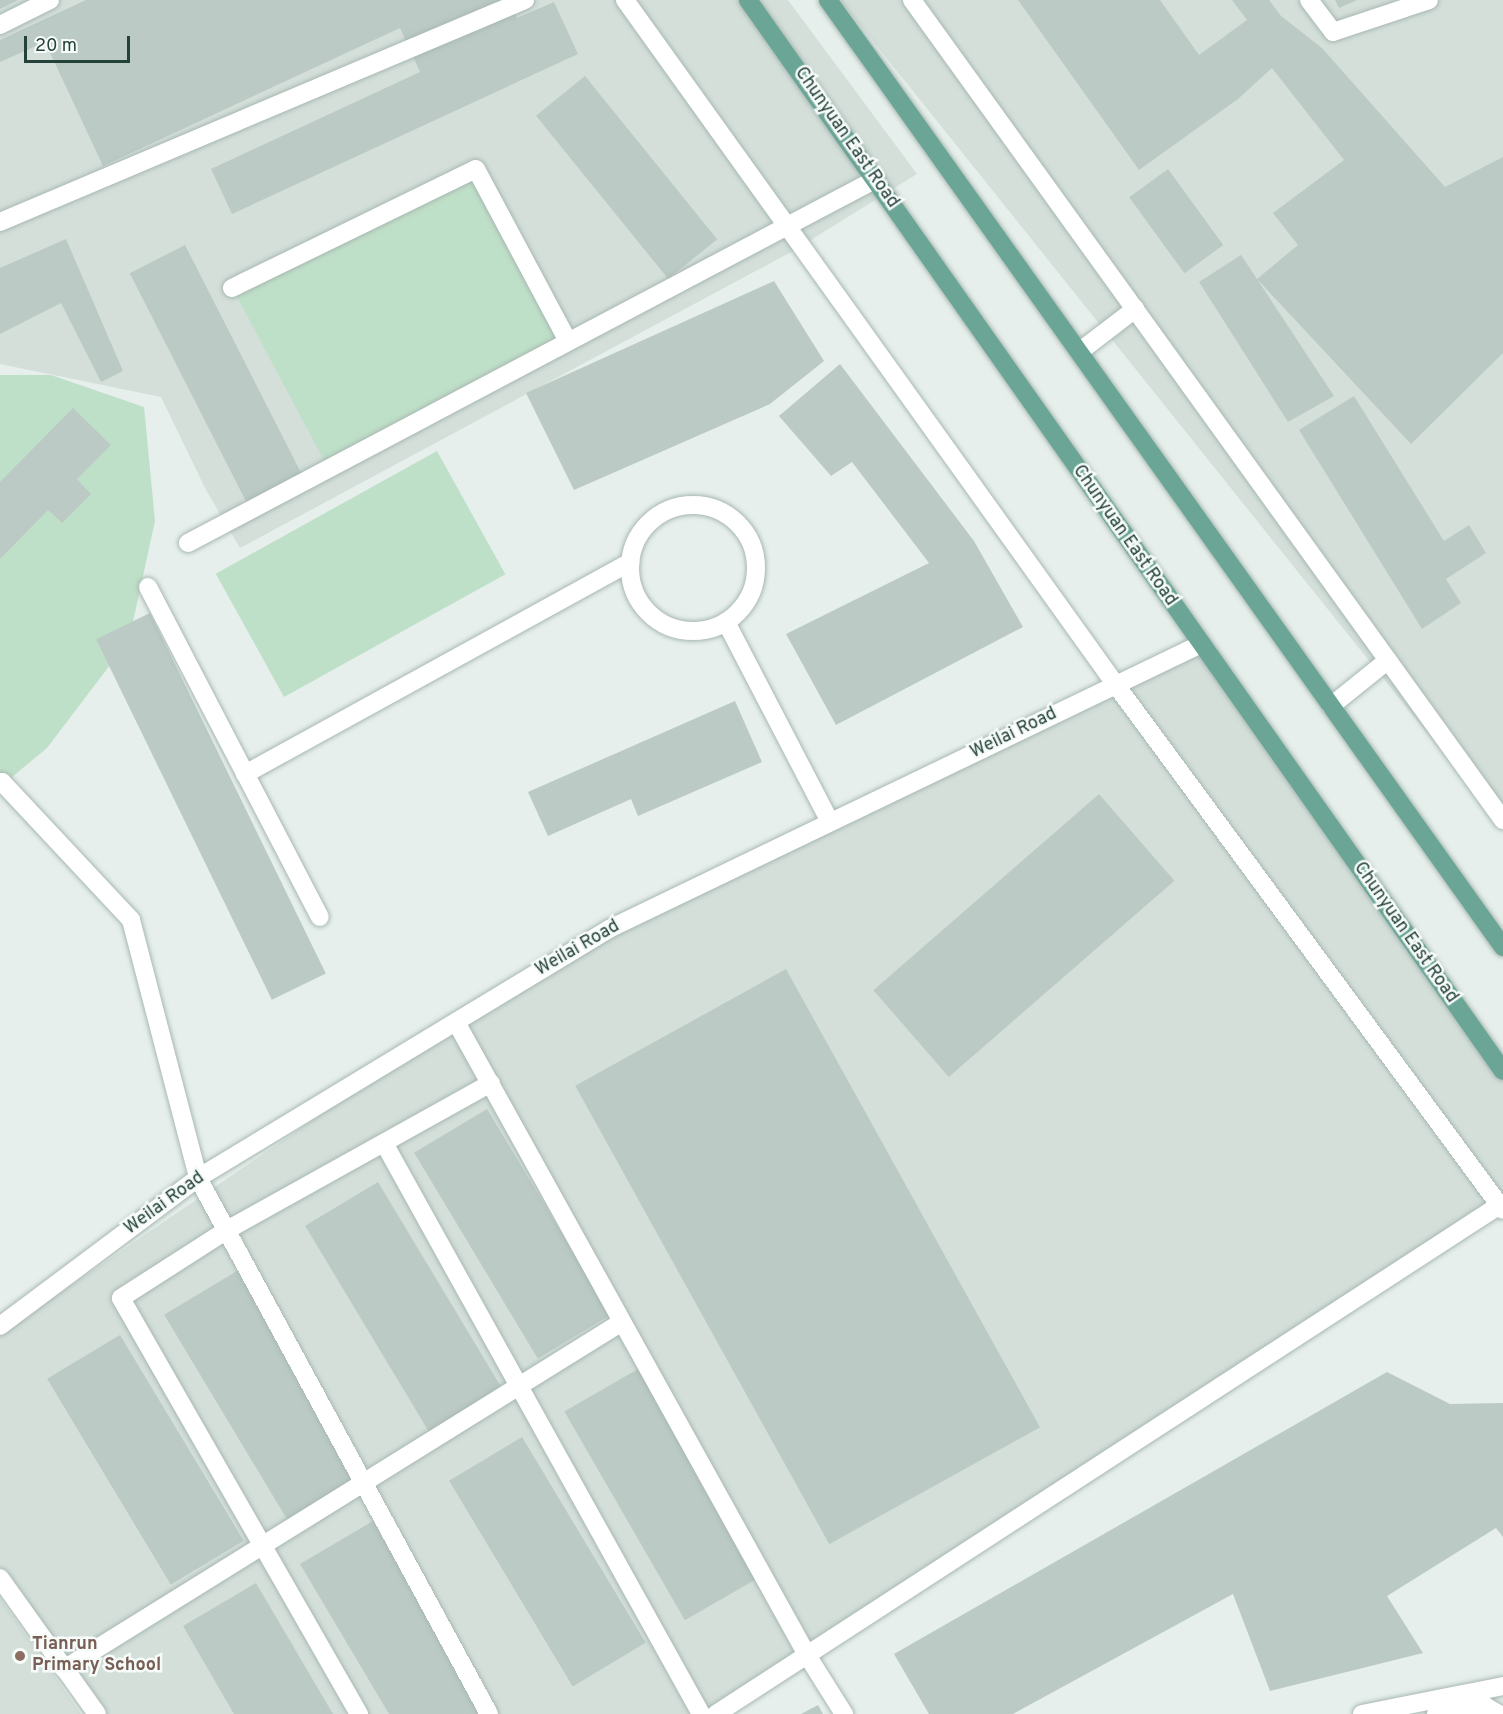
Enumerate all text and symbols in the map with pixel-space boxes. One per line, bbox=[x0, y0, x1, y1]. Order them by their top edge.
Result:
scale bar bbox=[27, 24, 134, 62]
text: 20 m bbox=[35, 35, 77, 58]
street label: Chunyuan East Road bbox=[789, 63, 903, 213]
street label: Chunyuan East Road bbox=[1067, 461, 1181, 611]
street label: Weilai Road bbox=[967, 704, 1061, 764]
street label: Chunyuan East Road bbox=[1348, 858, 1462, 1008]
street label: Weilai Road bbox=[532, 916, 624, 982]
street label: Weilai Road bbox=[121, 1168, 209, 1240]
place label: Tianrun Primary School bbox=[32, 1635, 161, 1678]
marker: Tianrun Primary School bbox=[13, 1649, 27, 1663]

